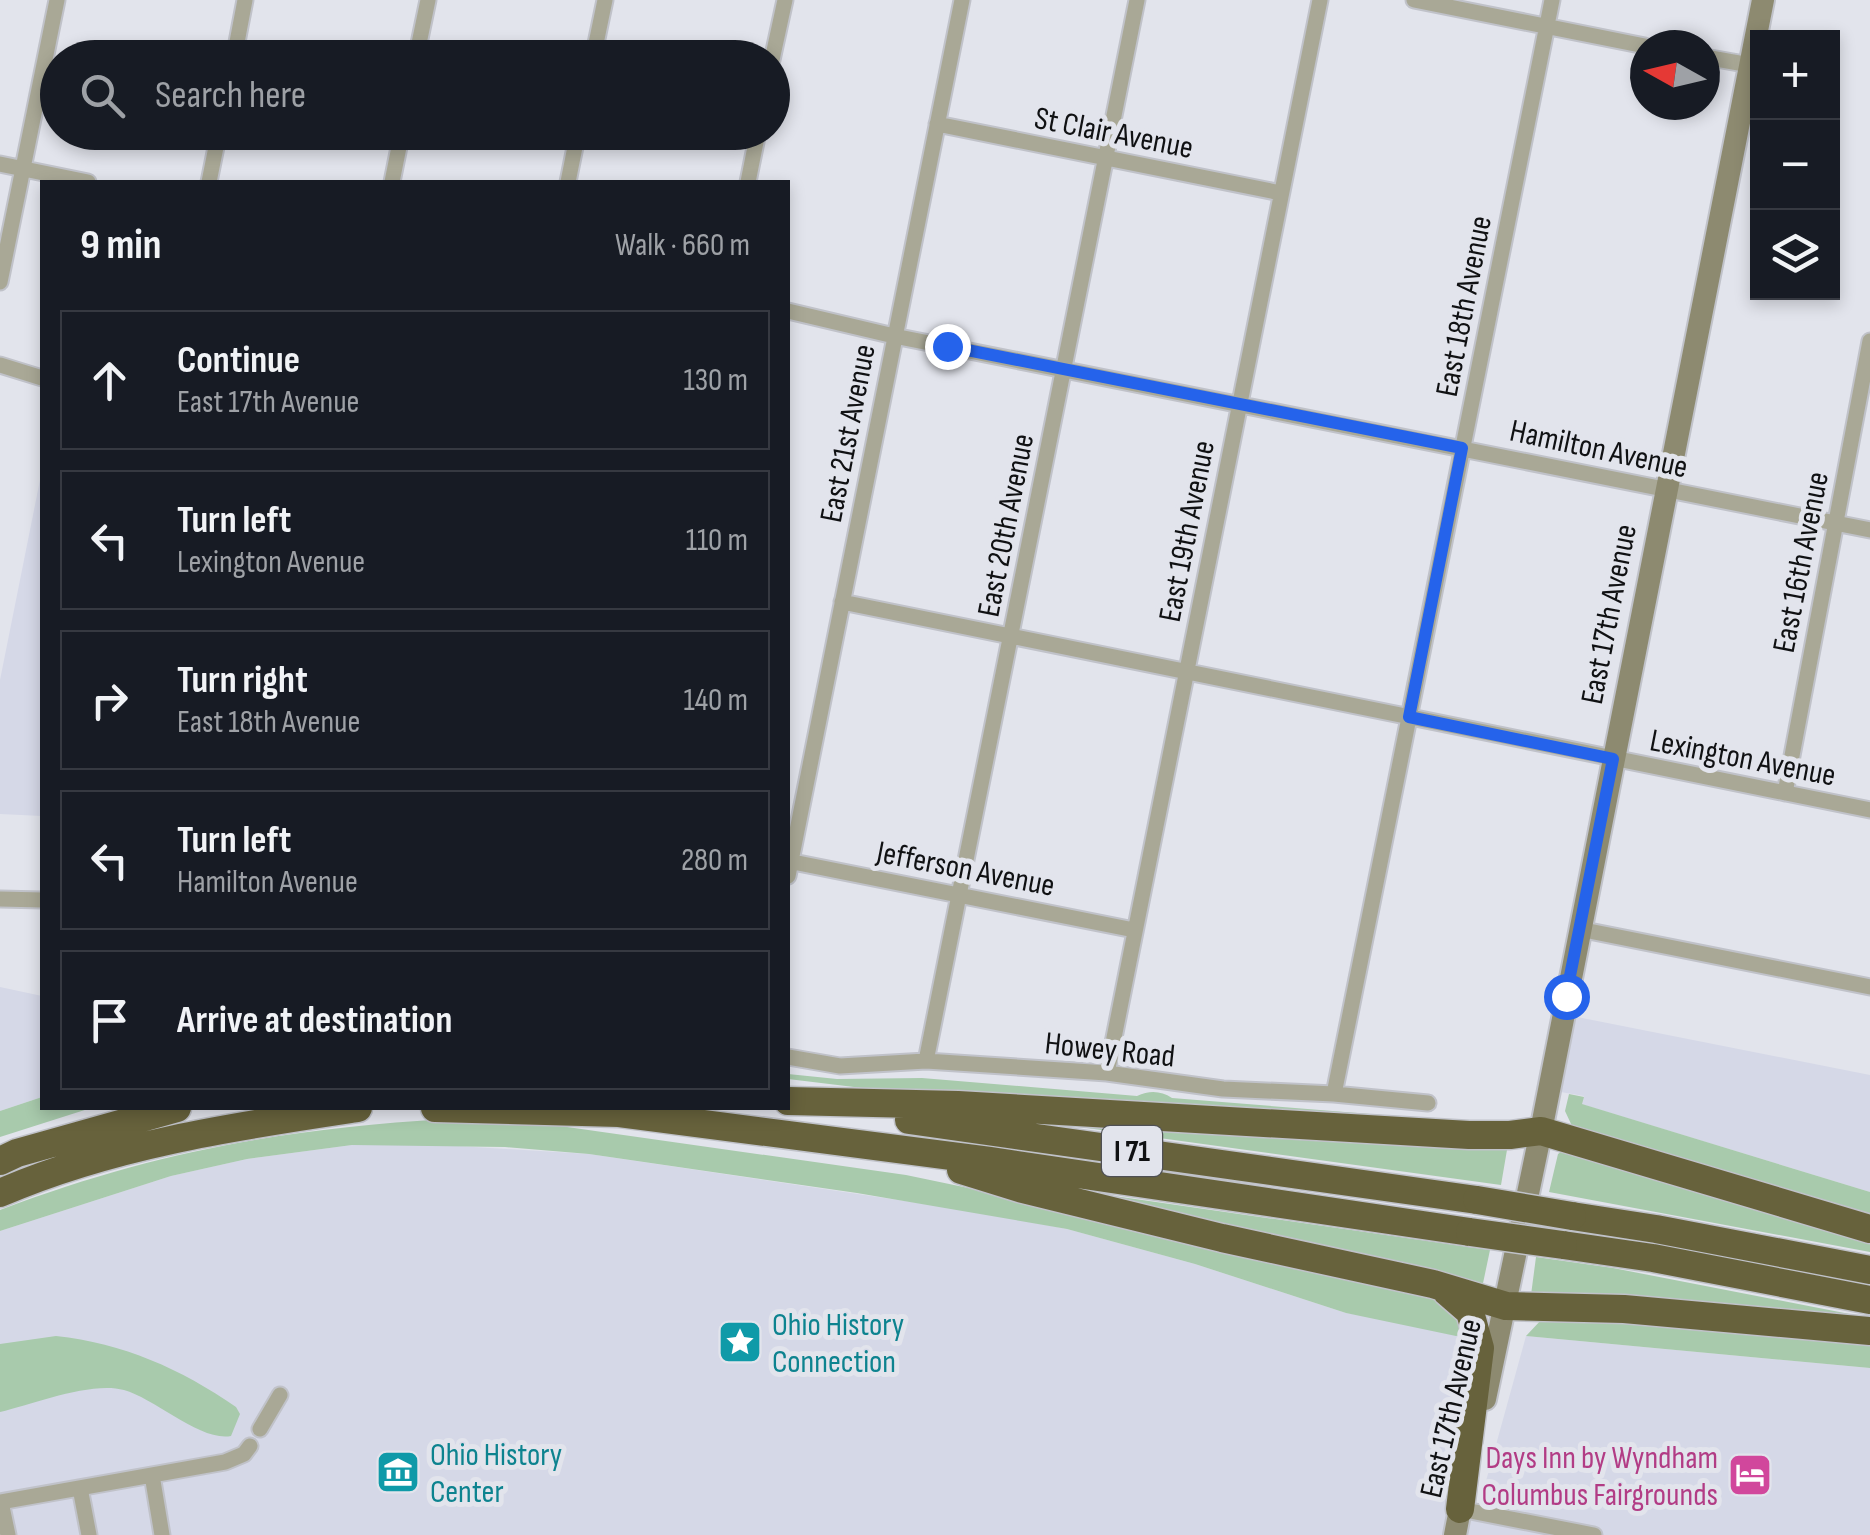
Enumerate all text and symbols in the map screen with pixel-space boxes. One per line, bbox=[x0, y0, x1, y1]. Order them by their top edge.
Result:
north arrow bbox=[1630, 30, 1720, 120]
map controls bbox=[1750, 30, 1840, 300]
button: + bbox=[1750, 30, 1840, 120]
search box bbox=[40, 40, 790, 150]
icon: search bbox=[75, 68, 130, 123]
text: Search here bbox=[155, 73, 306, 118]
street label: St Clair Avenue bbox=[1031, 99, 1196, 168]
button: − bbox=[1750, 120, 1840, 210]
button: layers bbox=[1750, 210, 1840, 300]
street label: East 18th Avenue bbox=[1428, 213, 1501, 400]
text: 9 min bbox=[80, 220, 162, 271]
text: Walk · 660 m bbox=[615, 226, 750, 265]
route end bbox=[925, 324, 971, 370]
text: Continue bbox=[177, 338, 300, 383]
street label: East 21st Avenue bbox=[812, 341, 885, 526]
icon: ahead bbox=[82, 353, 137, 408]
text: 130 m bbox=[683, 361, 748, 400]
text: East 17th Avenue bbox=[177, 383, 359, 422]
street label: Hamilton Avenue bbox=[1506, 412, 1691, 487]
street label: East 20th Avenue bbox=[970, 430, 1043, 620]
street label: East 19th Avenue bbox=[1151, 437, 1224, 625]
street label: East 16th Avenue bbox=[1765, 469, 1838, 656]
text: Turn left bbox=[177, 498, 291, 543]
icon: left bbox=[82, 513, 137, 568]
text: 110 m bbox=[686, 521, 748, 560]
street label: East 17th Avenue bbox=[1573, 521, 1646, 708]
text: Lexington Avenue bbox=[177, 543, 365, 582]
text: Turn right bbox=[177, 658, 308, 703]
icon: right bbox=[82, 673, 137, 728]
text: 140 m bbox=[684, 681, 748, 720]
text: East 18th Avenue bbox=[177, 703, 360, 742]
street label: Lexington Avenue bbox=[1647, 721, 1839, 796]
text: Turn left bbox=[177, 818, 291, 863]
icon: left bbox=[82, 833, 137, 888]
street label: Jefferson Avenue bbox=[872, 833, 1058, 906]
text: 280 m bbox=[681, 841, 748, 880]
text: Hamilton Avenue bbox=[177, 863, 358, 902]
route start bbox=[1544, 974, 1590, 1020]
icon: arrive bbox=[82, 993, 137, 1048]
text: Arrive at destination bbox=[177, 998, 452, 1043]
street label: Howey Road bbox=[1043, 1024, 1177, 1077]
road number: I 71 bbox=[1102, 1126, 1162, 1176]
place label: Ohio History Connection bbox=[772, 1306, 904, 1382]
street label: East 17th Avenue bbox=[1412, 1315, 1491, 1502]
place icon: Ohio History Connection bbox=[717, 1319, 763, 1365]
place label: Ohio History Center bbox=[430, 1436, 562, 1512]
place label: Days Inn by Wyndham Columbus Fairgrounds bbox=[1482, 1439, 1718, 1515]
museum icon: Ohio History Center bbox=[375, 1449, 421, 1495]
hotel icon: Days Inn by Wyndham Columbus Fairgrounds bbox=[1727, 1452, 1773, 1498]

